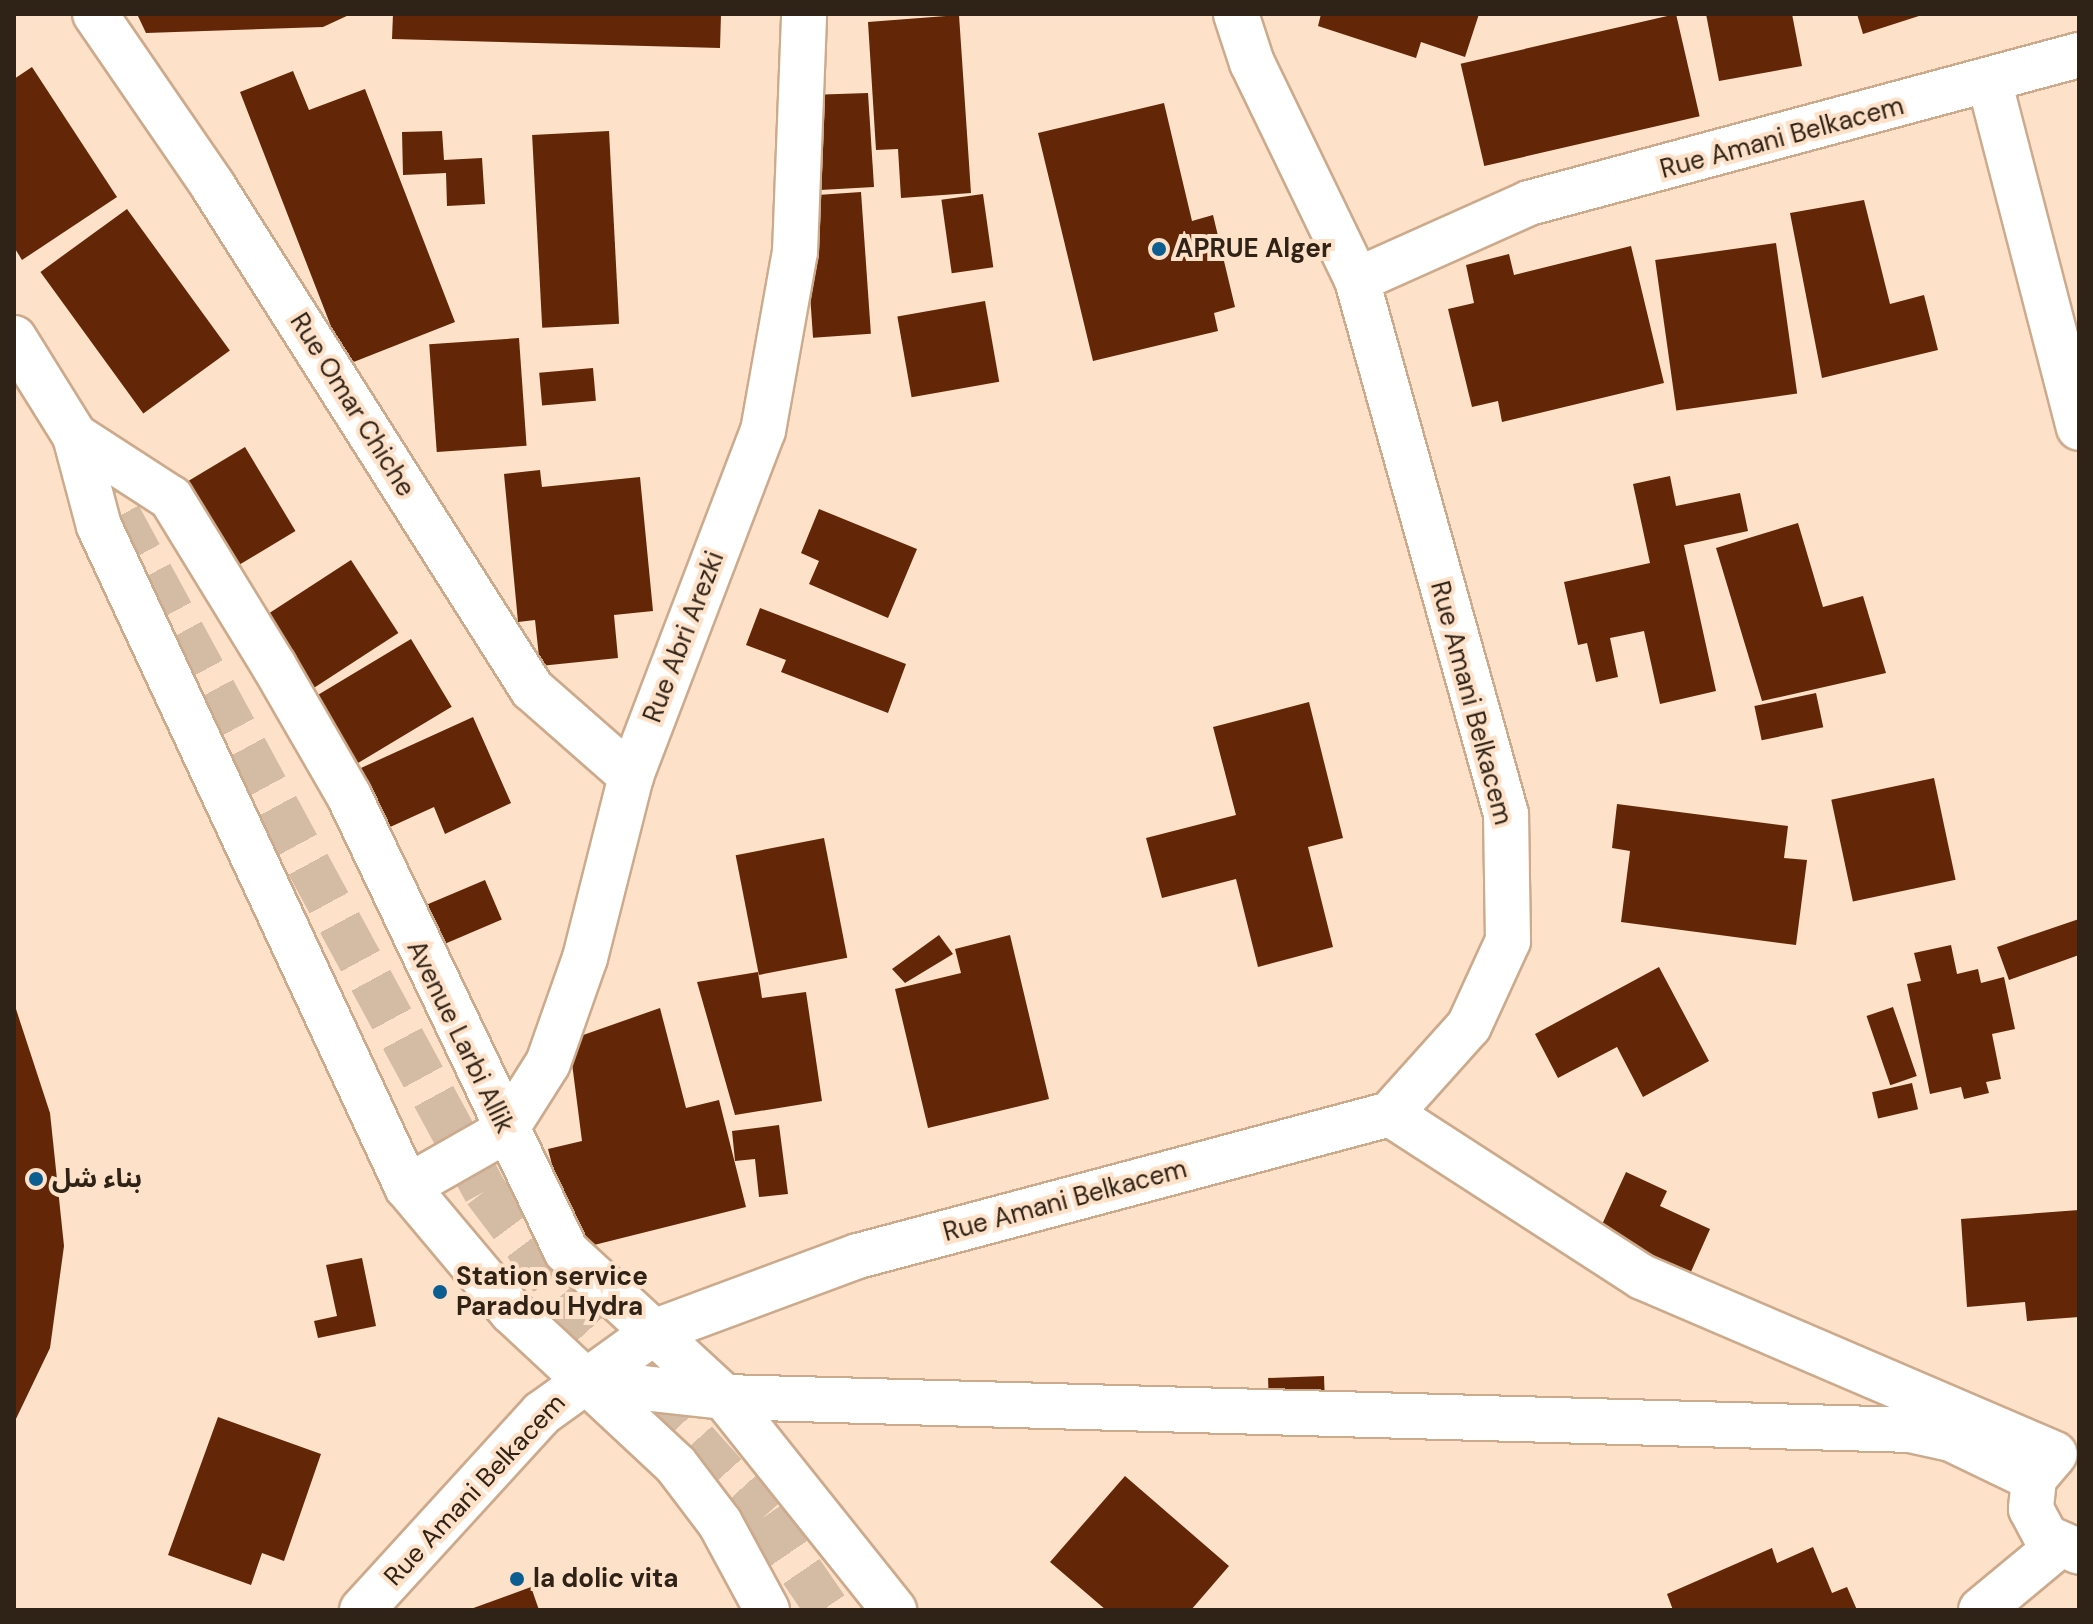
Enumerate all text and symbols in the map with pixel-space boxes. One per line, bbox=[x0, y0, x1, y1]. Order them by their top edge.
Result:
street label: Rue Amani Belkacem bbox=[1657, 90, 1907, 186]
place label: APRUE Alger bbox=[1175, 233, 1332, 265]
marker: APRUE Alger bbox=[1150, 240, 1168, 258]
street label: Rue Omar Chiche bbox=[283, 308, 421, 502]
street label: Rue Abri Arezki bbox=[637, 547, 731, 727]
street label: Rue Amani Belkacem bbox=[1423, 578, 1519, 828]
street label: Avenue Larbi Allik bbox=[400, 936, 520, 1138]
street label: Rue Amani Belkacem bbox=[940, 1153, 1190, 1249]
place label: بناء شل bbox=[52, 1163, 142, 1195]
marker: بناء شل bbox=[27, 1170, 45, 1188]
place label: Station service Paradou Hydra bbox=[456, 1261, 648, 1322]
marker: Station service Paradou Hydra bbox=[431, 1283, 449, 1301]
street label: Rue Amani Belkacem bbox=[378, 1388, 572, 1592]
place label: la dolic vita bbox=[533, 1563, 678, 1595]
marker: la dolic vita bbox=[508, 1570, 526, 1588]

